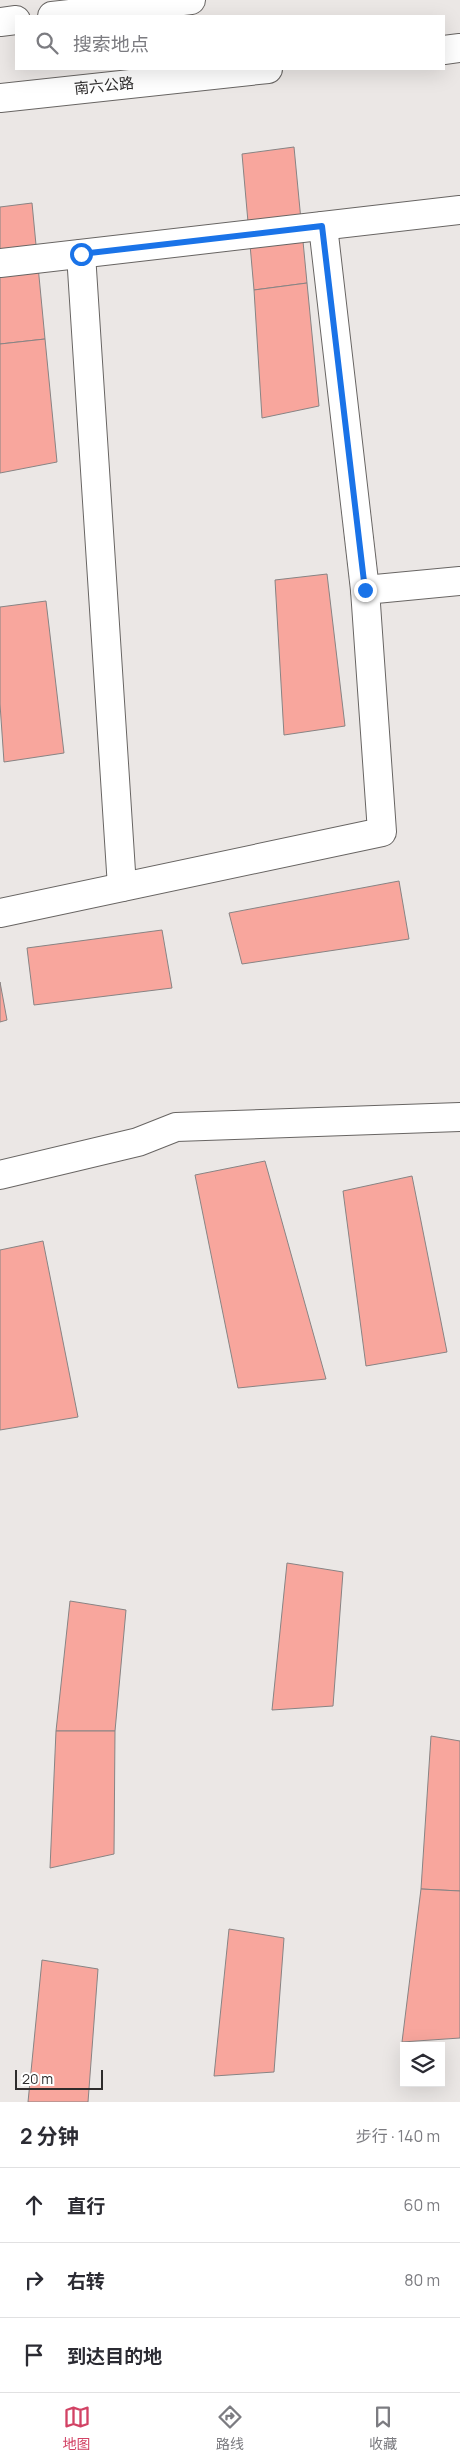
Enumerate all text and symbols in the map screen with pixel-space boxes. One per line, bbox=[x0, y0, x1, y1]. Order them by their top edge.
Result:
search box bbox=[15, 15, 445, 70]
icon: search bbox=[33, 29, 61, 57]
text: 搜索地点 bbox=[73, 31, 149, 57]
street label: 南六公路 bbox=[73, 72, 135, 99]
route start bbox=[70, 243, 93, 266]
route end bbox=[354, 579, 377, 602]
map controls bbox=[400, 2042, 445, 2087]
button: layers bbox=[400, 2042, 445, 2087]
scale bar bbox=[15, 2067, 102, 2090]
text: 20 m bbox=[22, 2069, 53, 2088]
text: 2 分钟 bbox=[20, 2122, 79, 2150]
text: 步行 · 140 m bbox=[356, 2125, 440, 2147]
icon: ahead bbox=[20, 2191, 48, 2219]
text: 直行 bbox=[67, 2193, 105, 2219]
text: 60 m bbox=[404, 2194, 440, 2216]
icon: right bbox=[20, 2266, 48, 2294]
text: 右转 bbox=[67, 2268, 105, 2294]
text: 80 m bbox=[404, 2269, 440, 2291]
icon: arrive bbox=[20, 2341, 48, 2369]
text: 到达目的地 bbox=[67, 2343, 162, 2369]
tab: 地图 bbox=[63, 2403, 91, 2453]
tab: 路线 bbox=[216, 2403, 244, 2453]
tab: 收藏 bbox=[369, 2403, 397, 2453]

